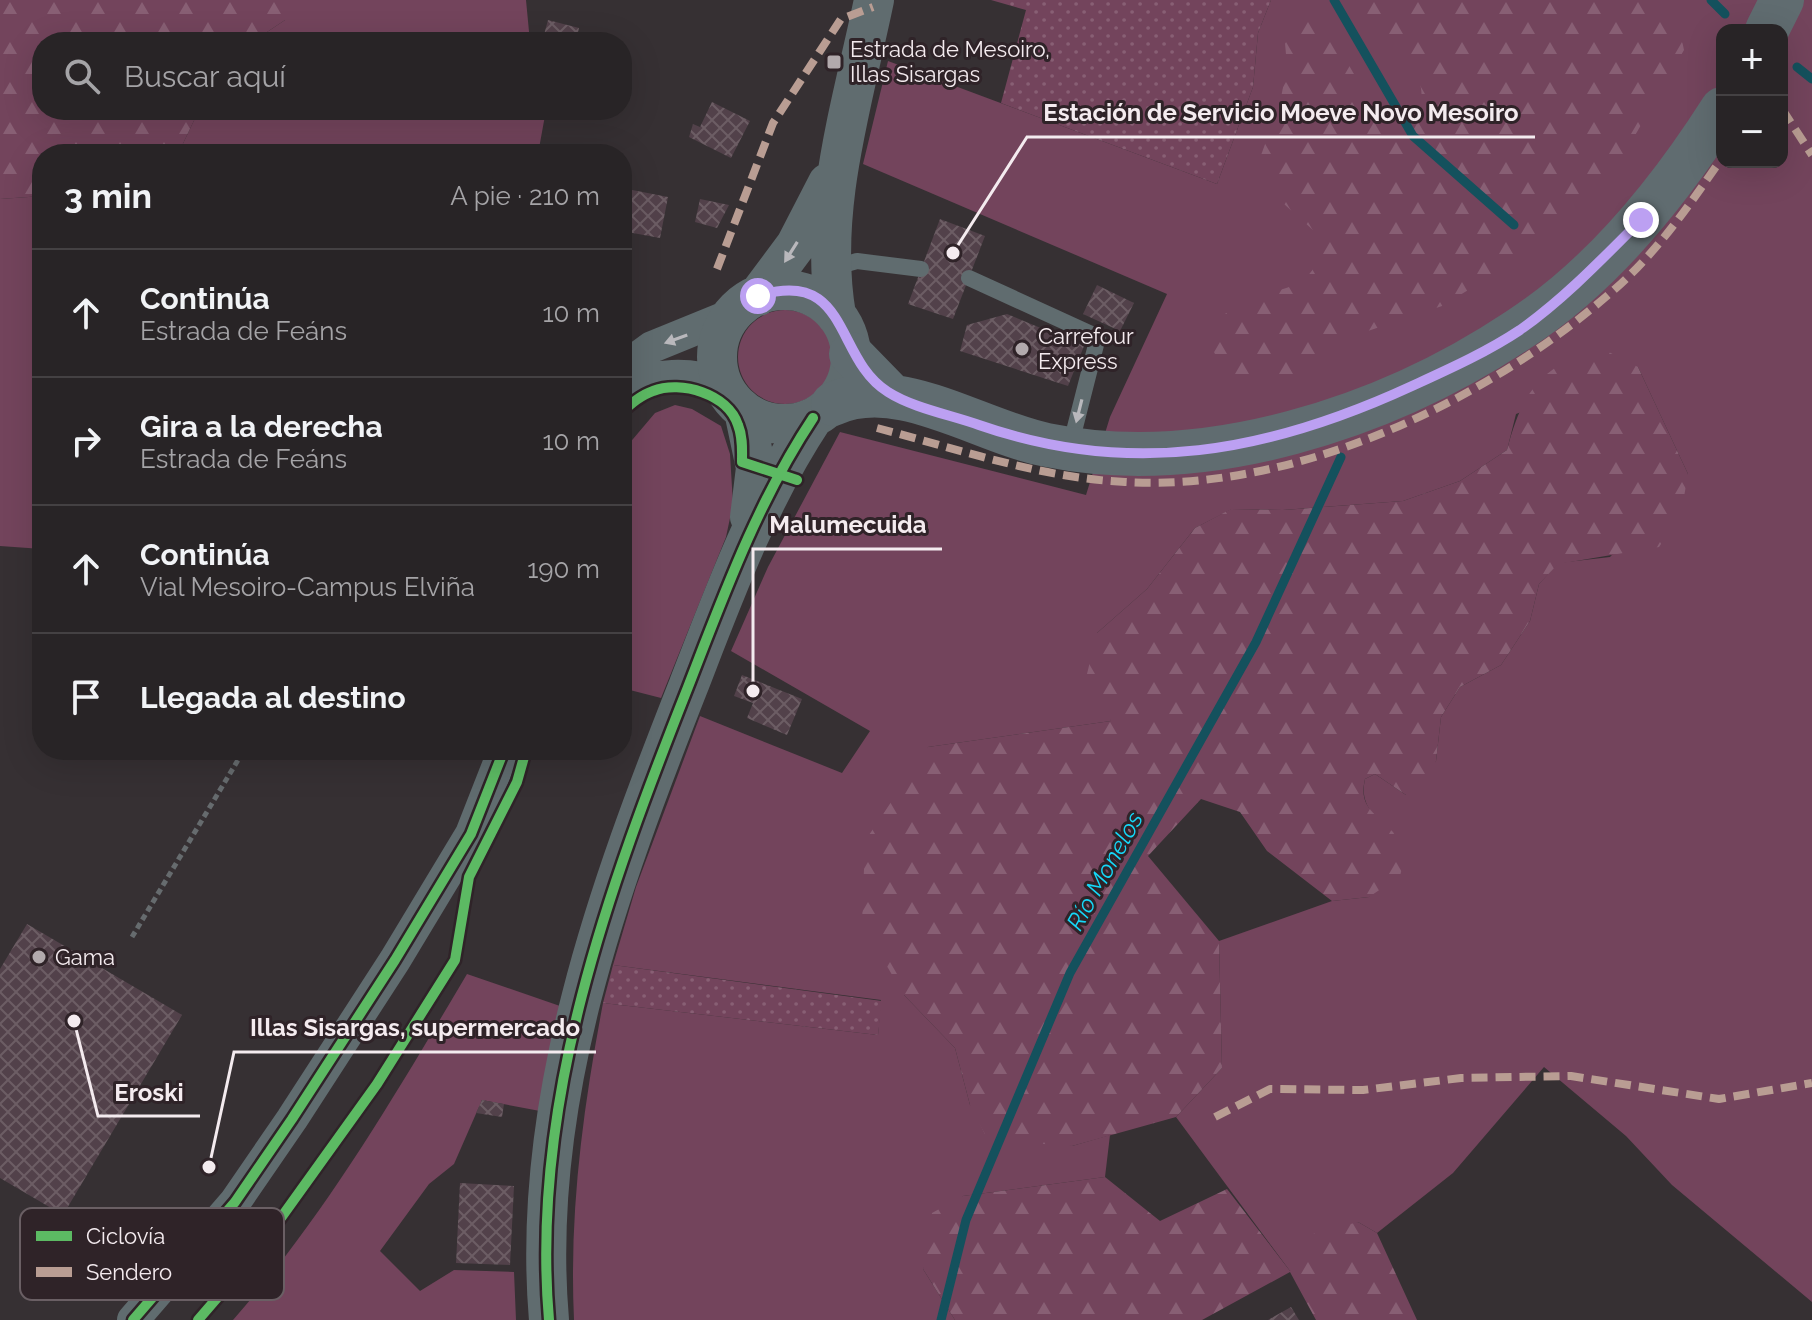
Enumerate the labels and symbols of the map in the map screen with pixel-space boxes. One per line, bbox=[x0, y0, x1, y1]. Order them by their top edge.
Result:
place label: Estrada de Mesoiro, Illas Sisargas bbox=[850, 36, 1050, 87]
marker: Estrada de Mesoiro, Illas Sisargas bbox=[825, 53, 843, 71]
callout: Estación de Servicio Moeve Novo Mesoiro bbox=[1027, 89, 1535, 137]
text: Estación de Servicio Moeve Novo Mesoiro bbox=[1043, 98, 1519, 127]
route end bbox=[1623, 202, 1659, 238]
one-way arrow bbox=[785, 241, 799, 263]
route start bbox=[740, 278, 776, 314]
place label: Carrefour Express bbox=[1038, 323, 1134, 374]
one-way arrow bbox=[664, 333, 688, 345]
marker: Carrefour Express bbox=[1013, 340, 1031, 358]
one-way arrow bbox=[1072, 399, 1084, 424]
callout: Malumecuida bbox=[753, 501, 942, 549]
text: Malumecuida bbox=[769, 510, 927, 539]
water label: Río Monelos bbox=[1060, 806, 1149, 935]
place label: Gama bbox=[55, 944, 115, 970]
marker: Gama bbox=[30, 948, 48, 966]
callout: Illas Sisargas, supermercado bbox=[234, 1004, 596, 1052]
text: Illas Sisargas, supermercado bbox=[250, 1013, 580, 1042]
callout: Eroski bbox=[98, 1068, 200, 1116]
text: Eroski bbox=[114, 1078, 184, 1107]
legend bbox=[20, 1208, 284, 1300]
text: Ciclovía bbox=[86, 1223, 165, 1249]
text: Sendero bbox=[86, 1259, 172, 1285]

